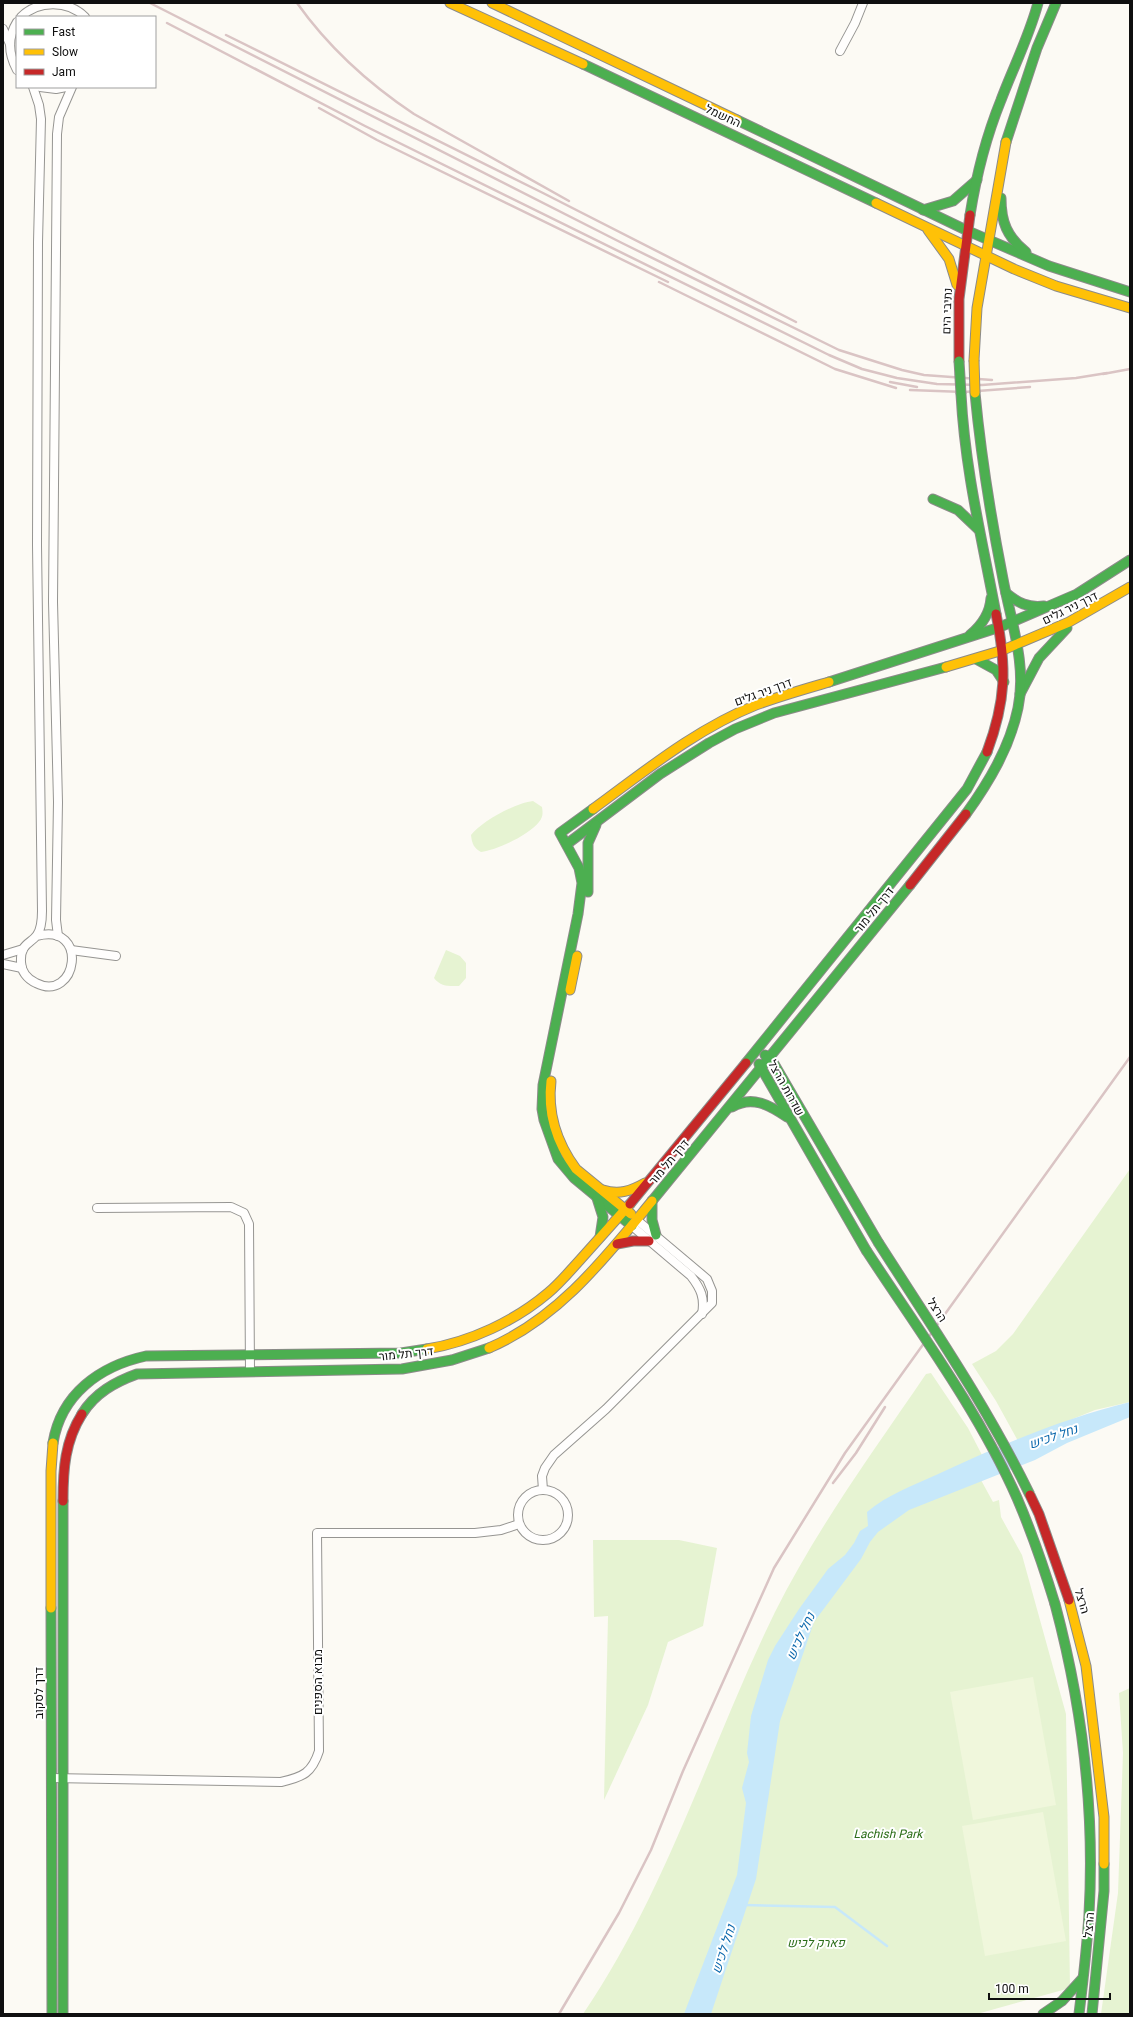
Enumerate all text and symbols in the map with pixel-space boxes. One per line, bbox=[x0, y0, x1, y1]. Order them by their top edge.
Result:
legend bbox=[16, 16, 156, 88]
text: Fast bbox=[52, 23, 75, 41]
text: Slow bbox=[52, 43, 78, 61]
text: Jam bbox=[52, 63, 76, 81]
street label: החשמל bbox=[702, 100, 744, 132]
street label: נתיבי הים bbox=[937, 287, 957, 335]
street label: דרך ניר גלים bbox=[1039, 587, 1101, 629]
street label: דרך ניר גלים bbox=[732, 673, 794, 711]
street label: דרך תל מור bbox=[850, 883, 898, 937]
street label: שדרות הרצל bbox=[763, 1057, 809, 1119]
street label: דרך תל מור bbox=[645, 1135, 693, 1189]
street label: הרצל bbox=[922, 1294, 952, 1326]
street label: דרך תל מור bbox=[378, 1342, 434, 1366]
water label: נחל לכיש bbox=[1026, 1419, 1081, 1454]
street label: הרצל bbox=[1070, 1586, 1094, 1616]
water label: נחל לכיש bbox=[781, 1608, 820, 1663]
street label: מבוא הספנים bbox=[309, 1649, 327, 1715]
street label: דרך לסקוב bbox=[30, 1667, 48, 1719]
park label: Lachish Park bbox=[854, 1825, 924, 1843]
street label: הרצל bbox=[1079, 1911, 1099, 1939]
water label: נחל לכיש bbox=[707, 1921, 741, 1976]
park label: פארק לכיש bbox=[787, 1934, 846, 1952]
scale bar bbox=[989, 1975, 1110, 2001]
text: 100 m bbox=[995, 1980, 1029, 1998]

